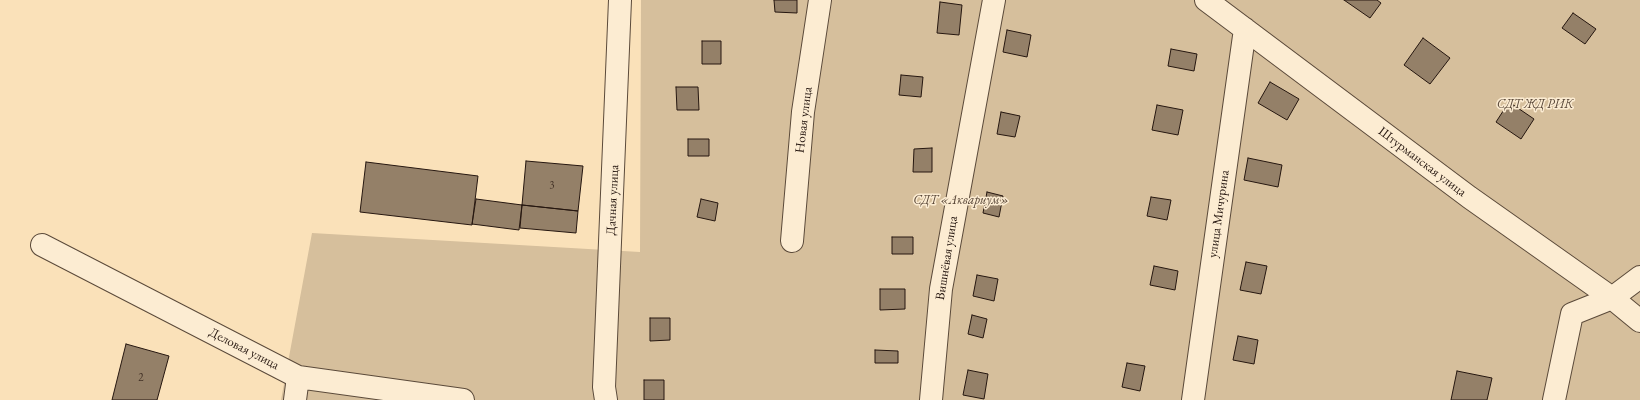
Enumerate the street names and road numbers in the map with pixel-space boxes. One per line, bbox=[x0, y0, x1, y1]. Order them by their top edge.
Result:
street label: Новая улица bbox=[792, 86, 816, 154]
street label: Штурманская улица bbox=[1375, 124, 1469, 200]
street label: Дачная улица bbox=[603, 164, 623, 236]
street label: улица Мичурина bbox=[1205, 169, 1233, 259]
street label: Вишнёвая улица bbox=[933, 215, 961, 301]
street label: Деловая улица bbox=[206, 325, 282, 373]

